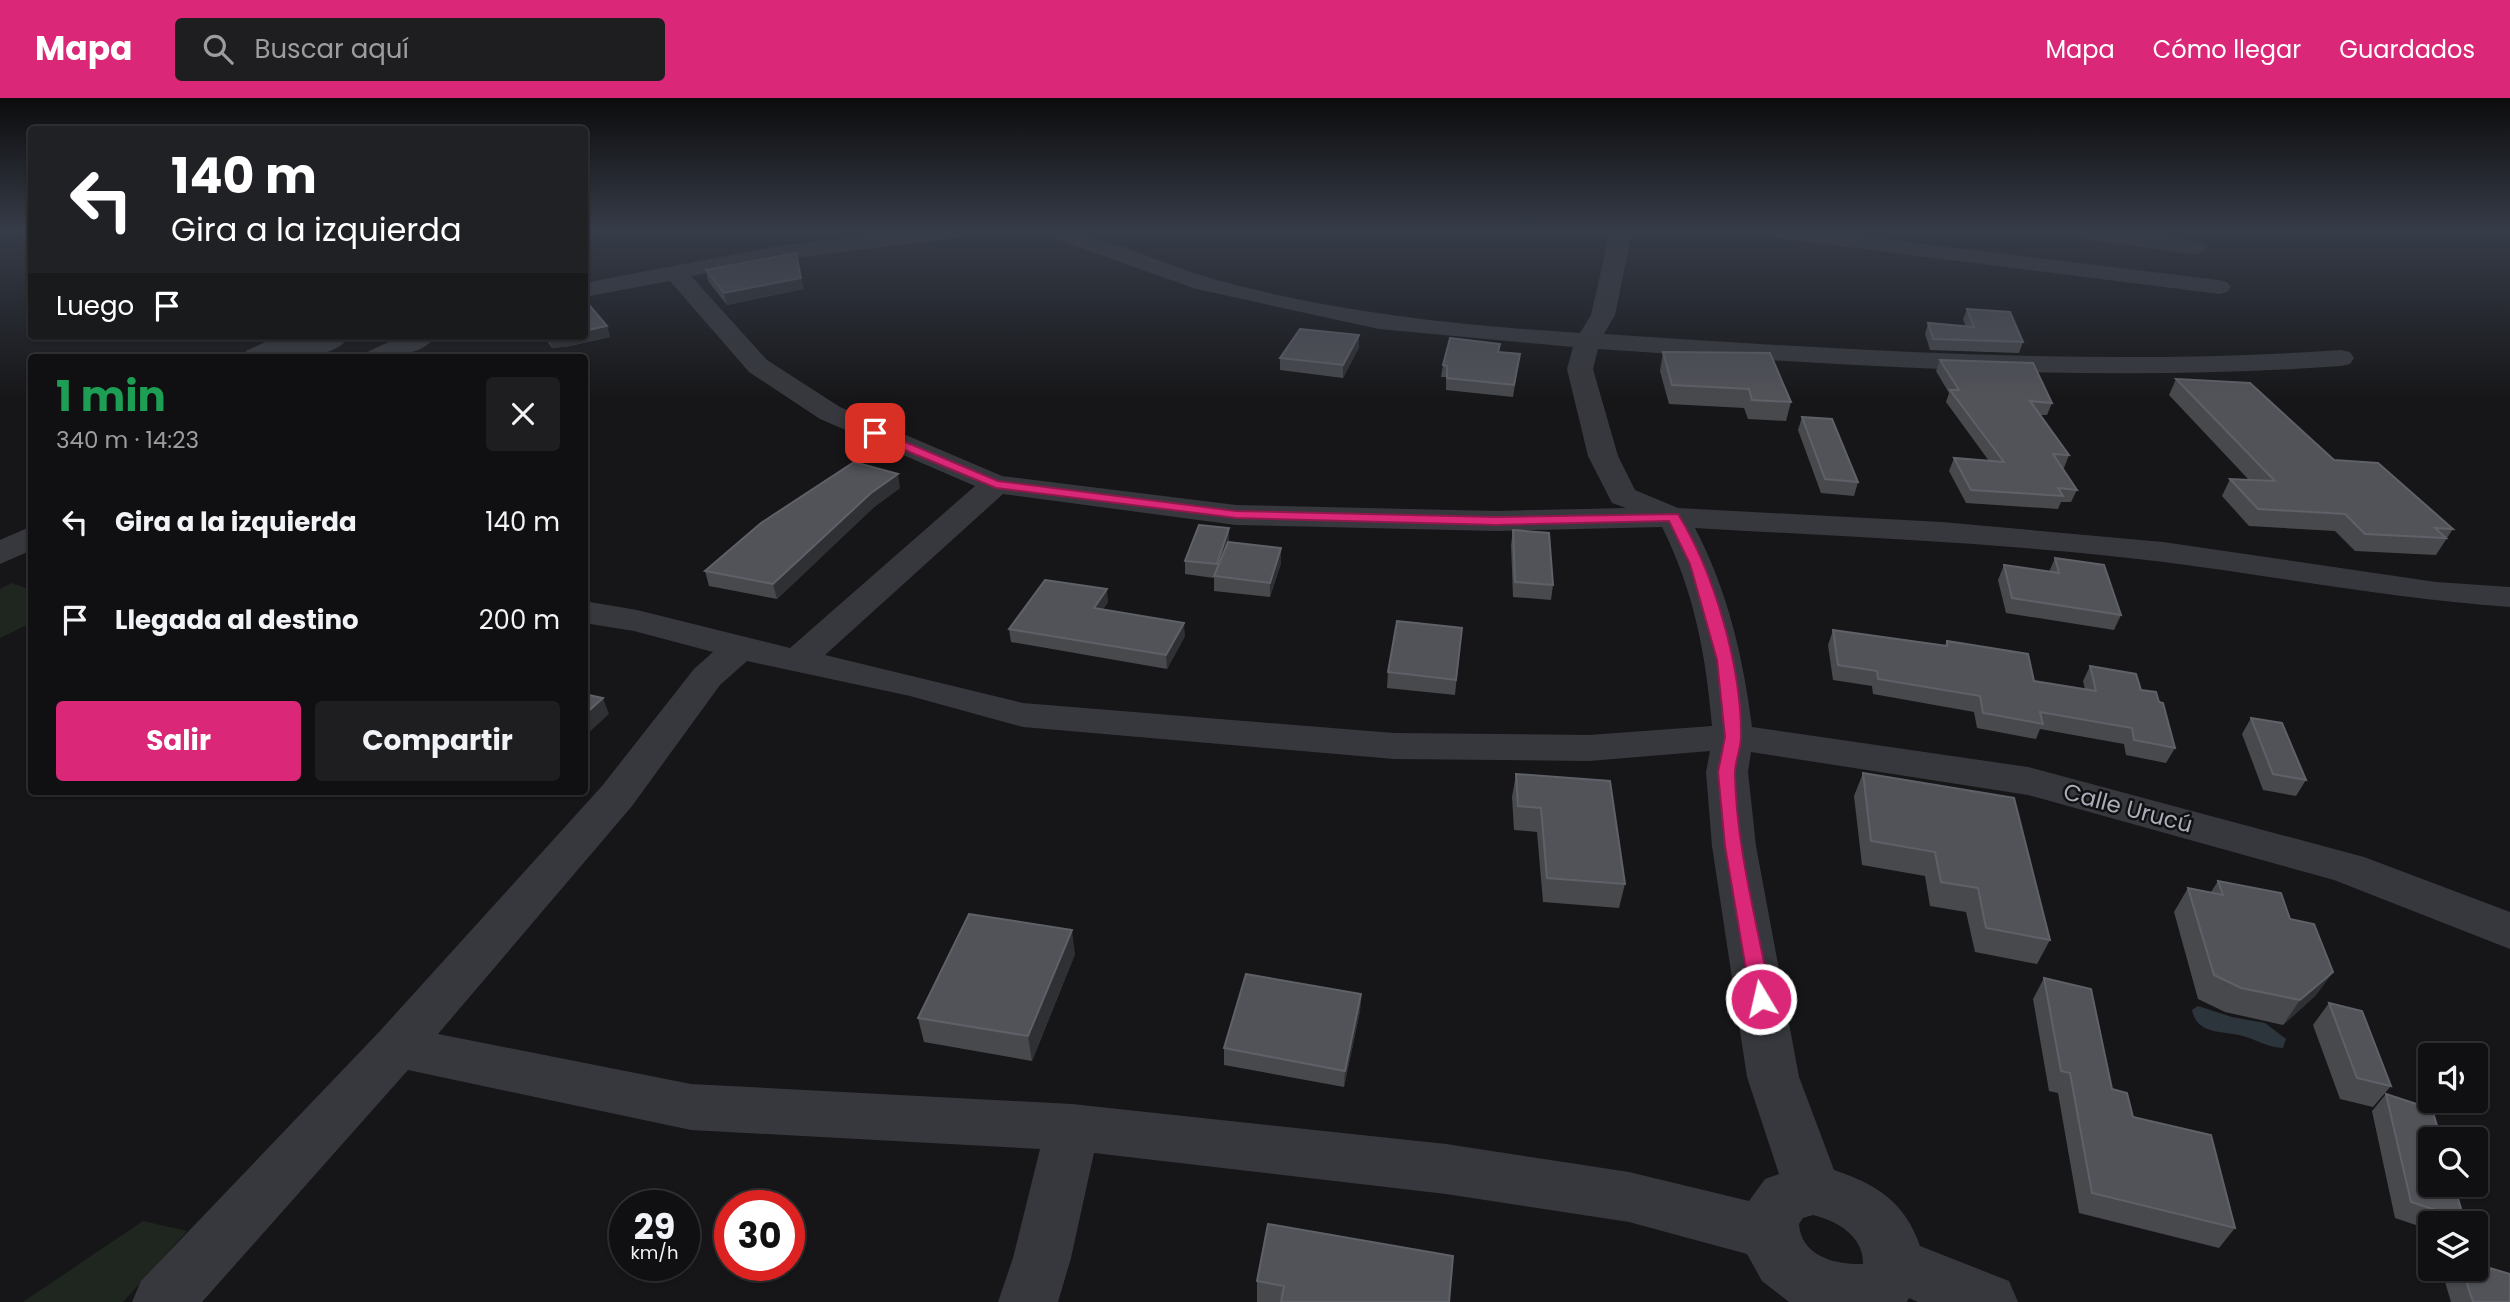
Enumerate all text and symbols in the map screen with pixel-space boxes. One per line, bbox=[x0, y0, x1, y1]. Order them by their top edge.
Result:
search box bbox=[175, 18, 665, 81]
text: Mapa bbox=[35, 25, 133, 72]
icon: search bbox=[199, 30, 237, 68]
text: Buscar aquí bbox=[255, 31, 409, 67]
text: Mapa bbox=[2045, 33, 2115, 66]
text: Cómo llegar bbox=[2153, 33, 2301, 66]
text: Guardados bbox=[2339, 33, 2475, 66]
text: 140 m bbox=[171, 142, 317, 210]
icon: left bbox=[56, 154, 147, 245]
text: Gira a la izquierda bbox=[171, 207, 462, 252]
icon: arrive bbox=[148, 287, 186, 325]
text: Luego bbox=[56, 288, 134, 324]
text: 1 min bbox=[56, 367, 166, 426]
button: close bbox=[486, 377, 560, 451]
pin bbox=[845, 403, 905, 463]
icon: arrive bbox=[856, 414, 894, 452]
text: 340 m · 14:23 bbox=[56, 424, 199, 456]
icon: left bbox=[56, 503, 94, 541]
text: Gira a la izquierda bbox=[115, 504, 357, 540]
text: 140 m bbox=[485, 504, 560, 540]
icon: arrive bbox=[56, 601, 94, 639]
text: Llegada al destino bbox=[115, 602, 359, 638]
text: 200 m bbox=[479, 602, 560, 638]
button: Salir bbox=[56, 701, 301, 781]
button: Compartir bbox=[315, 701, 560, 781]
street label: Calle Urucú bbox=[2060, 775, 2196, 841]
position arrow bbox=[1724, 962, 1798, 1036]
map controls bbox=[2418, 1043, 2488, 1281]
button: sound bbox=[2418, 1043, 2488, 1113]
button: search bbox=[2418, 1127, 2488, 1197]
speed limit sign: 30 bbox=[714, 1190, 805, 1281]
text: 29 bbox=[634, 1202, 675, 1251]
button: layers bbox=[2418, 1211, 2488, 1281]
text: km/h bbox=[631, 1240, 678, 1265]

